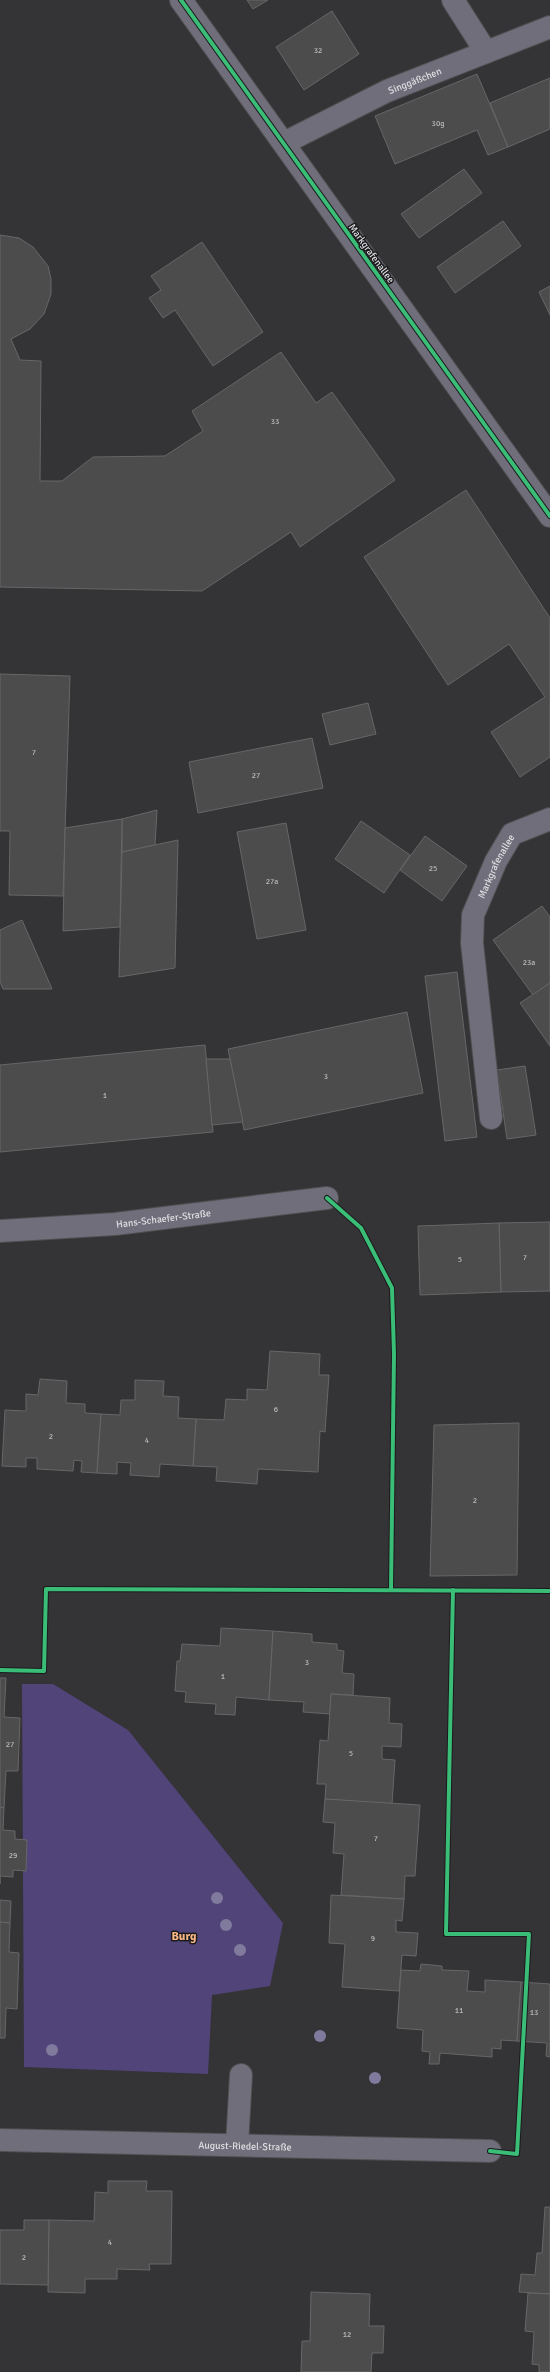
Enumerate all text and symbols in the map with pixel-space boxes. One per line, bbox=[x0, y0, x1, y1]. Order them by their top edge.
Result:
house number: 32 bbox=[314, 45, 322, 55]
street label: Singgäßchen bbox=[387, 65, 443, 97]
house number: 30g bbox=[432, 118, 444, 128]
street label: Markgrafenallee bbox=[346, 222, 397, 285]
house number: 33 bbox=[271, 416, 279, 426]
house number: 7 bbox=[32, 747, 36, 757]
house number: 27 bbox=[252, 770, 260, 780]
street label: Markgrafenallee bbox=[476, 832, 518, 900]
house number: 25 bbox=[429, 863, 437, 873]
house number: 27a bbox=[266, 876, 278, 886]
house number: 23a bbox=[523, 957, 535, 967]
house number: 3 bbox=[324, 1071, 328, 1081]
house number: 1 bbox=[103, 1090, 107, 1100]
street label: Hans-Schaefer-Straße bbox=[115, 1207, 212, 1231]
house number: 7 bbox=[523, 1252, 527, 1262]
house number: 5 bbox=[458, 1254, 462, 1264]
house number: 6 bbox=[274, 1404, 278, 1414]
house number: 2 bbox=[49, 1431, 53, 1441]
house number: 4 bbox=[145, 1435, 150, 1445]
house number: 2 bbox=[473, 1495, 477, 1505]
house number: 3 bbox=[305, 1657, 309, 1667]
house number: 1 bbox=[221, 1671, 225, 1681]
house number: 27 bbox=[6, 1739, 14, 1749]
house number: 5 bbox=[349, 1748, 353, 1758]
house number: 7 bbox=[374, 1833, 378, 1843]
house number: 29 bbox=[9, 1850, 17, 1860]
district label: Burg bbox=[171, 1929, 197, 1944]
house number: 9 bbox=[371, 1933, 375, 1943]
house number: 11 bbox=[455, 2005, 463, 2015]
house number: 13 bbox=[530, 2007, 538, 2017]
street label: August-Riedel-Straße bbox=[198, 2139, 292, 2154]
house number: 4 bbox=[108, 2237, 113, 2247]
house number: 2 bbox=[22, 2252, 26, 2262]
house number: 12 bbox=[343, 2329, 351, 2339]

